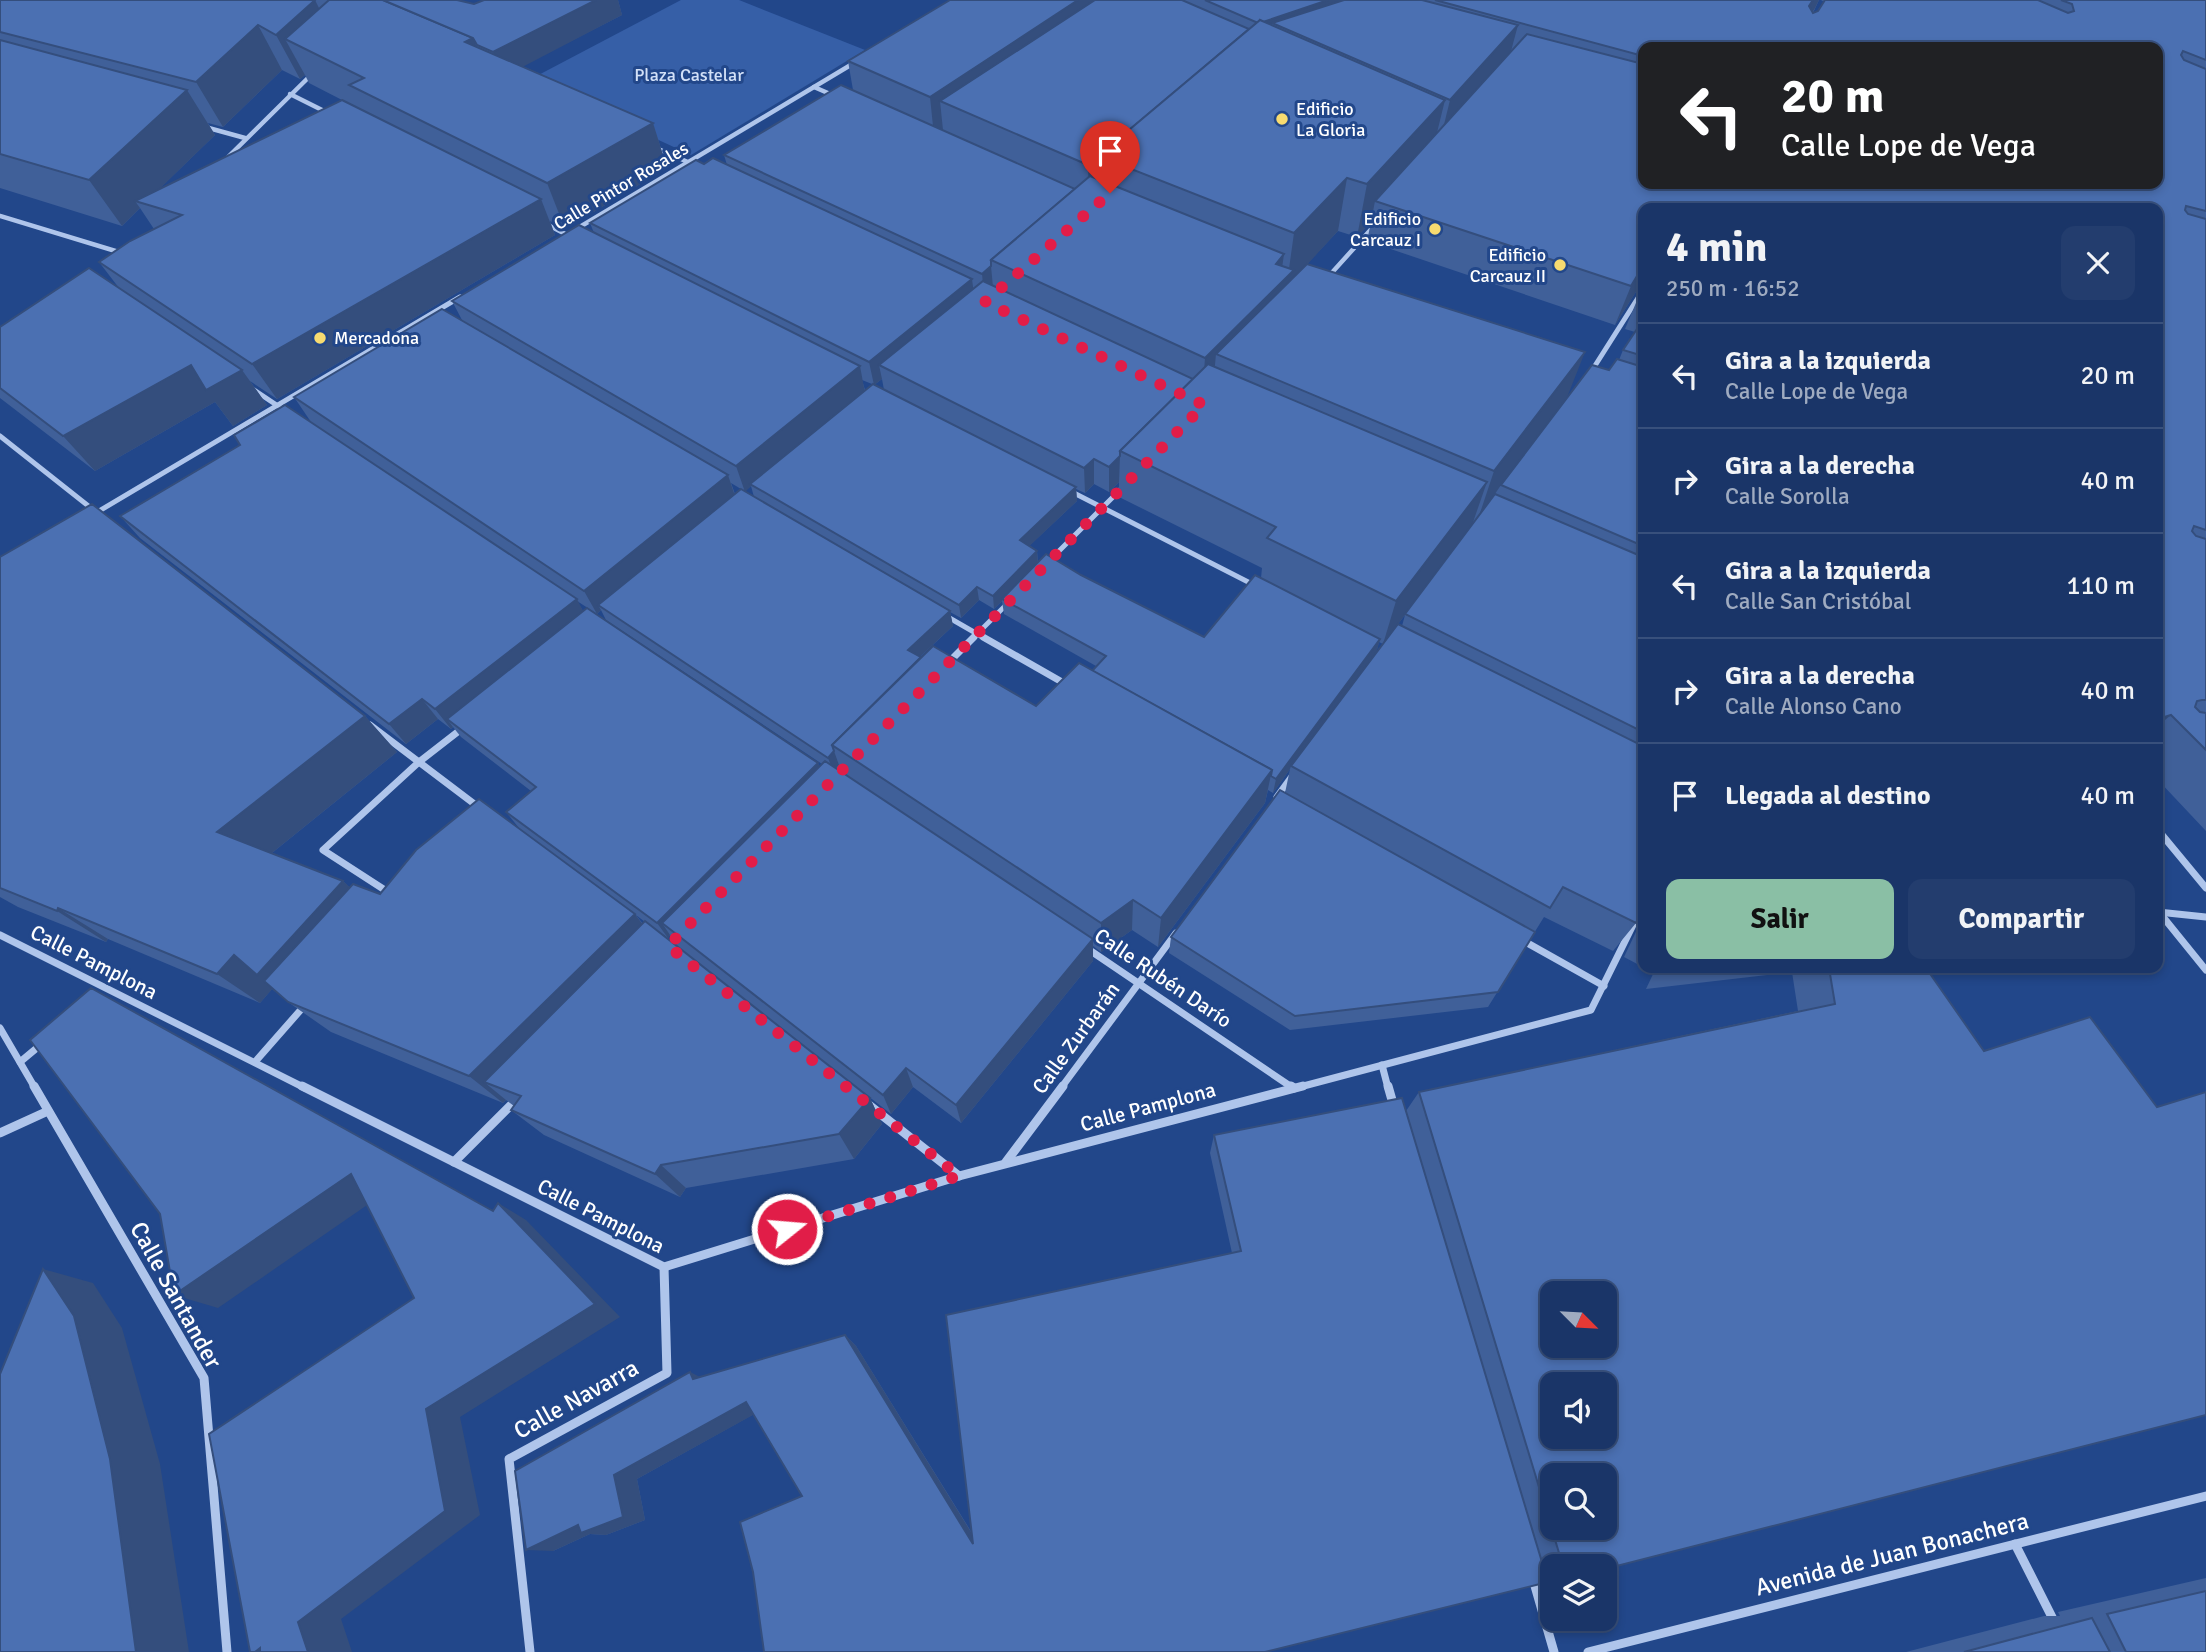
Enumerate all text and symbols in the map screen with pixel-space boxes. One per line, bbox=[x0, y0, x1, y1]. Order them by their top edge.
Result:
park label: Plaza Castelar bbox=[634, 64, 744, 86]
text: 20 m bbox=[1781, 66, 1884, 126]
icon: left bbox=[1666, 70, 1757, 161]
place label: Edificio La Gloria bbox=[1296, 98, 1365, 141]
marker: Edificio La Gloria bbox=[1274, 111, 1290, 127]
pin bbox=[1080, 121, 1140, 193]
text: Calle Lope de Vega bbox=[1781, 126, 2036, 165]
icon: arrive bbox=[1091, 132, 1129, 170]
street label: Calle Pintor Rosales bbox=[550, 137, 692, 235]
place label: Edificio Carcauz I bbox=[1350, 208, 1421, 251]
marker: Edificio Carcauz I bbox=[1427, 221, 1443, 237]
text: 4 min bbox=[1666, 222, 1767, 273]
button: close bbox=[2061, 226, 2135, 300]
place label: Edificio Carcauz II bbox=[1470, 244, 1546, 287]
marker: Edificio Carcauz II bbox=[1552, 257, 1568, 273]
text: 250 m · 16:52 bbox=[1666, 274, 1800, 303]
place label: Mercadona bbox=[334, 327, 419, 349]
marker: Mercadona bbox=[312, 330, 328, 346]
text: Gira a la izquierda bbox=[1725, 345, 1931, 377]
icon: left bbox=[1666, 357, 1704, 395]
text: 20 m bbox=[2080, 360, 2135, 392]
text: Calle Lope de Vega bbox=[1725, 377, 1908, 406]
text: Gira a la derecha bbox=[1725, 450, 1915, 482]
icon: right bbox=[1666, 462, 1704, 500]
text: 40 m bbox=[2080, 465, 2135, 497]
text: Calle Sorolla bbox=[1725, 482, 1850, 511]
text: Gira a la izquierda bbox=[1725, 555, 1931, 587]
icon: left bbox=[1666, 567, 1704, 605]
text: 110 m bbox=[2066, 570, 2135, 602]
text: Calle San Cristóbal bbox=[1725, 587, 1911, 616]
text: Gira a la derecha bbox=[1725, 660, 1915, 692]
icon: right bbox=[1666, 672, 1704, 710]
text: 40 m bbox=[2080, 675, 2135, 707]
text: Calle Alonso Cano bbox=[1725, 692, 1902, 721]
icon: arrive bbox=[1666, 777, 1704, 815]
text: Llegada al destino bbox=[1725, 780, 1931, 812]
text: 40 m bbox=[2080, 780, 2135, 812]
button: Salir bbox=[1666, 879, 1894, 959]
button: Compartir bbox=[1908, 879, 2135, 959]
street label: Calle Pamplona bbox=[26, 919, 162, 1005]
street label: Calle Rubén Darío bbox=[1089, 922, 1237, 1034]
street label: Calle Zurbarán bbox=[1027, 977, 1125, 1099]
street label: Calle Pamplona bbox=[1077, 1076, 1219, 1138]
street label: Calle Pamplona bbox=[533, 1173, 669, 1259]
position arrow bbox=[750, 1192, 824, 1266]
street label: Calle Santander bbox=[123, 1216, 229, 1374]
north arrow bbox=[1540, 1281, 1617, 1358]
map controls bbox=[1540, 1281, 1617, 1631]
street label: Calle Navarra bbox=[508, 1352, 644, 1446]
button: sound bbox=[1540, 1372, 1617, 1449]
button: search bbox=[1540, 1463, 1617, 1540]
street label: Avenida de Juan Bonachera bbox=[1752, 1506, 2032, 1602]
button: layers bbox=[1540, 1554, 1617, 1631]

